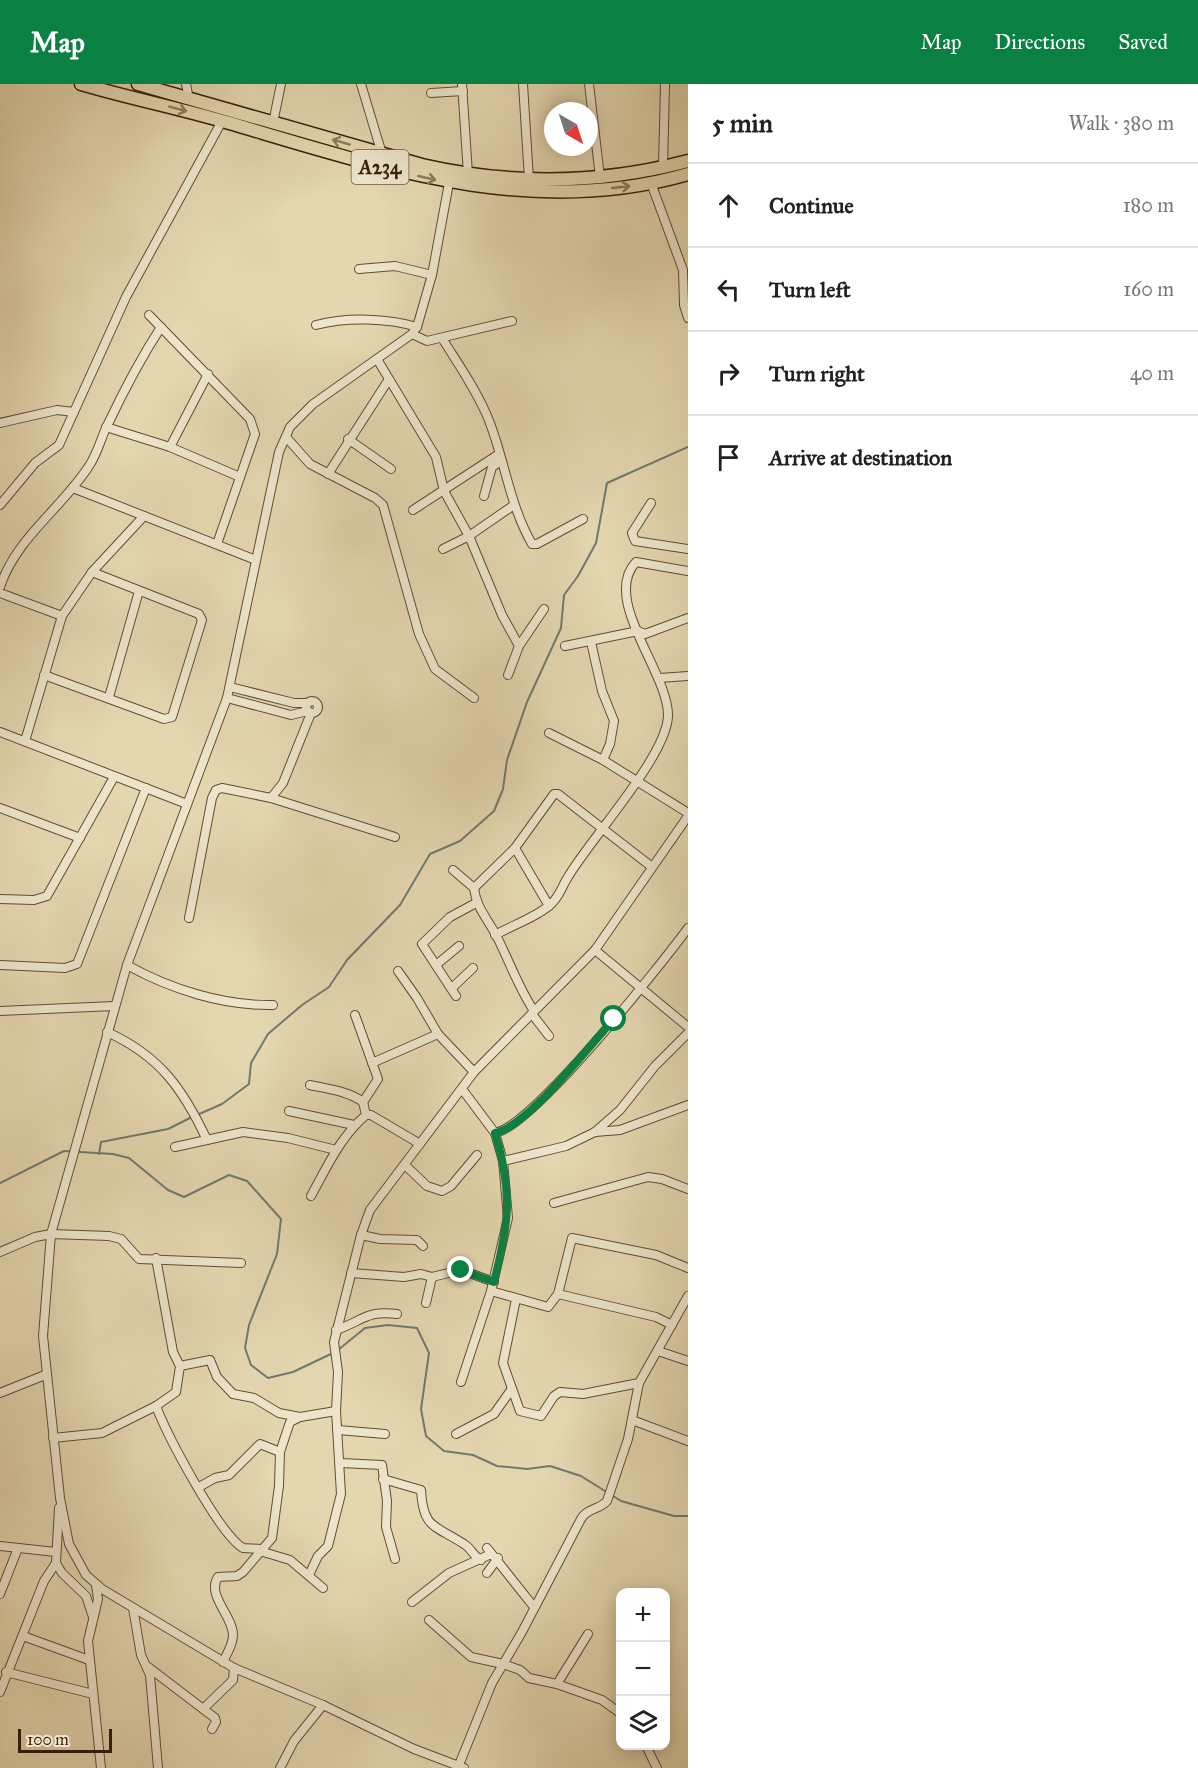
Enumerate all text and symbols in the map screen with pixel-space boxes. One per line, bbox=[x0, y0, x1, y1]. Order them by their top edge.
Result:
text: Map bbox=[30, 25, 85, 60]
text: Map bbox=[921, 29, 962, 55]
text: Directions bbox=[995, 29, 1085, 55]
text: Saved bbox=[1118, 29, 1168, 55]
north arrow bbox=[544, 102, 598, 156]
one-way arrow bbox=[168, 104, 187, 115]
text: 5 min bbox=[712, 107, 773, 139]
text: Walk · 380 m bbox=[1068, 111, 1174, 135]
one-way arrow bbox=[332, 136, 351, 147]
road number: A234 bbox=[352, 150, 409, 184]
one-way arrow bbox=[417, 173, 436, 185]
one-way arrow bbox=[610, 181, 630, 192]
icon: ahead bbox=[712, 189, 745, 222]
text: Continue bbox=[769, 192, 854, 219]
text: 180 m bbox=[1123, 193, 1174, 217]
icon: left bbox=[712, 273, 745, 306]
text: Turn left bbox=[769, 276, 851, 303]
text: 160 m bbox=[1123, 277, 1174, 301]
icon: right bbox=[712, 357, 745, 390]
text: Turn right bbox=[769, 360, 865, 387]
text: 40 m bbox=[1130, 361, 1174, 385]
icon: arrive bbox=[712, 441, 745, 474]
text: Arrive at destination bbox=[769, 444, 952, 471]
route start bbox=[600, 1005, 626, 1031]
route end bbox=[447, 1256, 473, 1282]
map controls bbox=[616, 1588, 670, 1750]
button: + bbox=[616, 1588, 670, 1642]
button: − bbox=[616, 1642, 670, 1696]
button: layers bbox=[616, 1696, 670, 1750]
scale bar bbox=[18, 1726, 112, 1754]
text: 100 m bbox=[27, 1730, 69, 1749]

